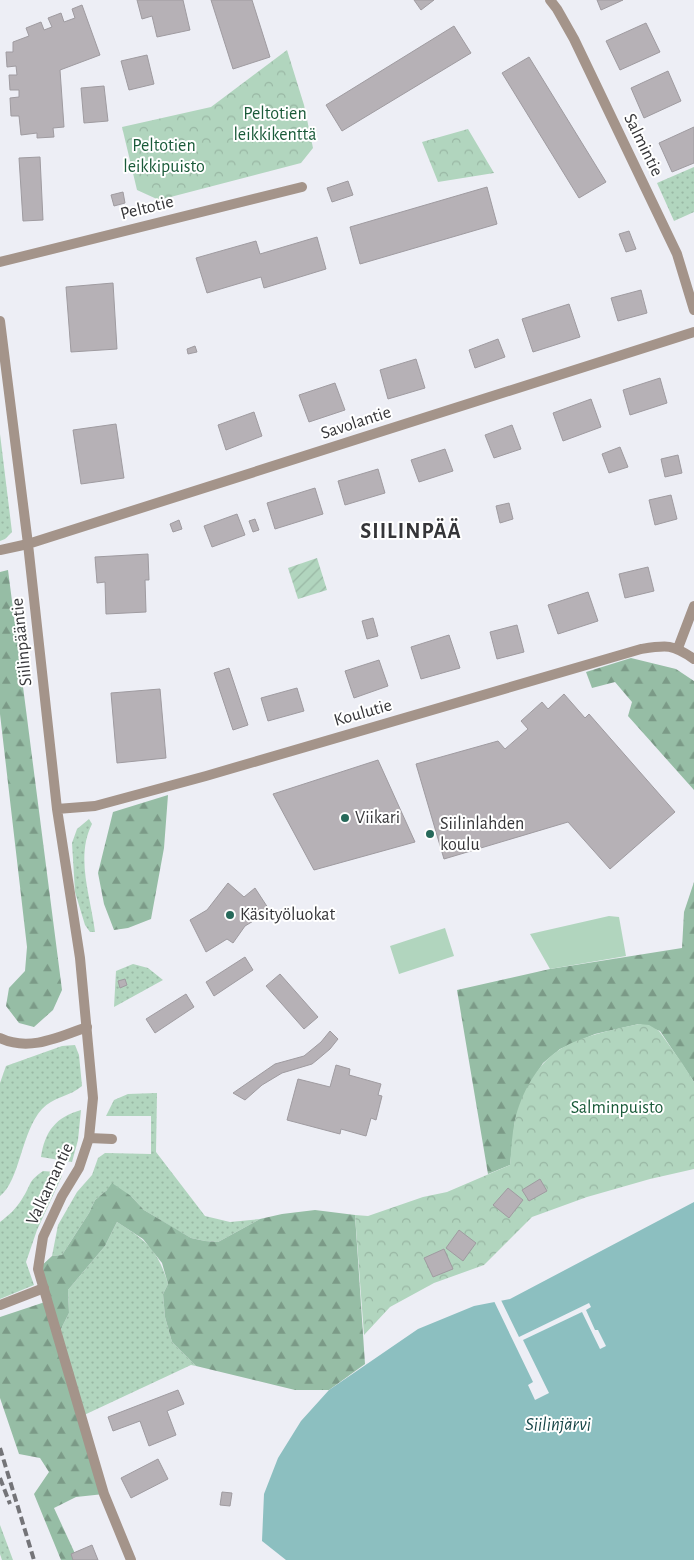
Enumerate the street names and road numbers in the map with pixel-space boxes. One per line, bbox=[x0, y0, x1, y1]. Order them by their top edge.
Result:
street label: Salmintie bbox=[620, 111, 666, 179]
street label: Peltotie bbox=[119, 193, 175, 223]
street label: Savolantie bbox=[319, 403, 393, 443]
street label: Siilinpääntie bbox=[8, 597, 36, 687]
street label: Koulutie bbox=[332, 696, 394, 730]
street label: Valkamantie bbox=[23, 1140, 77, 1228]

